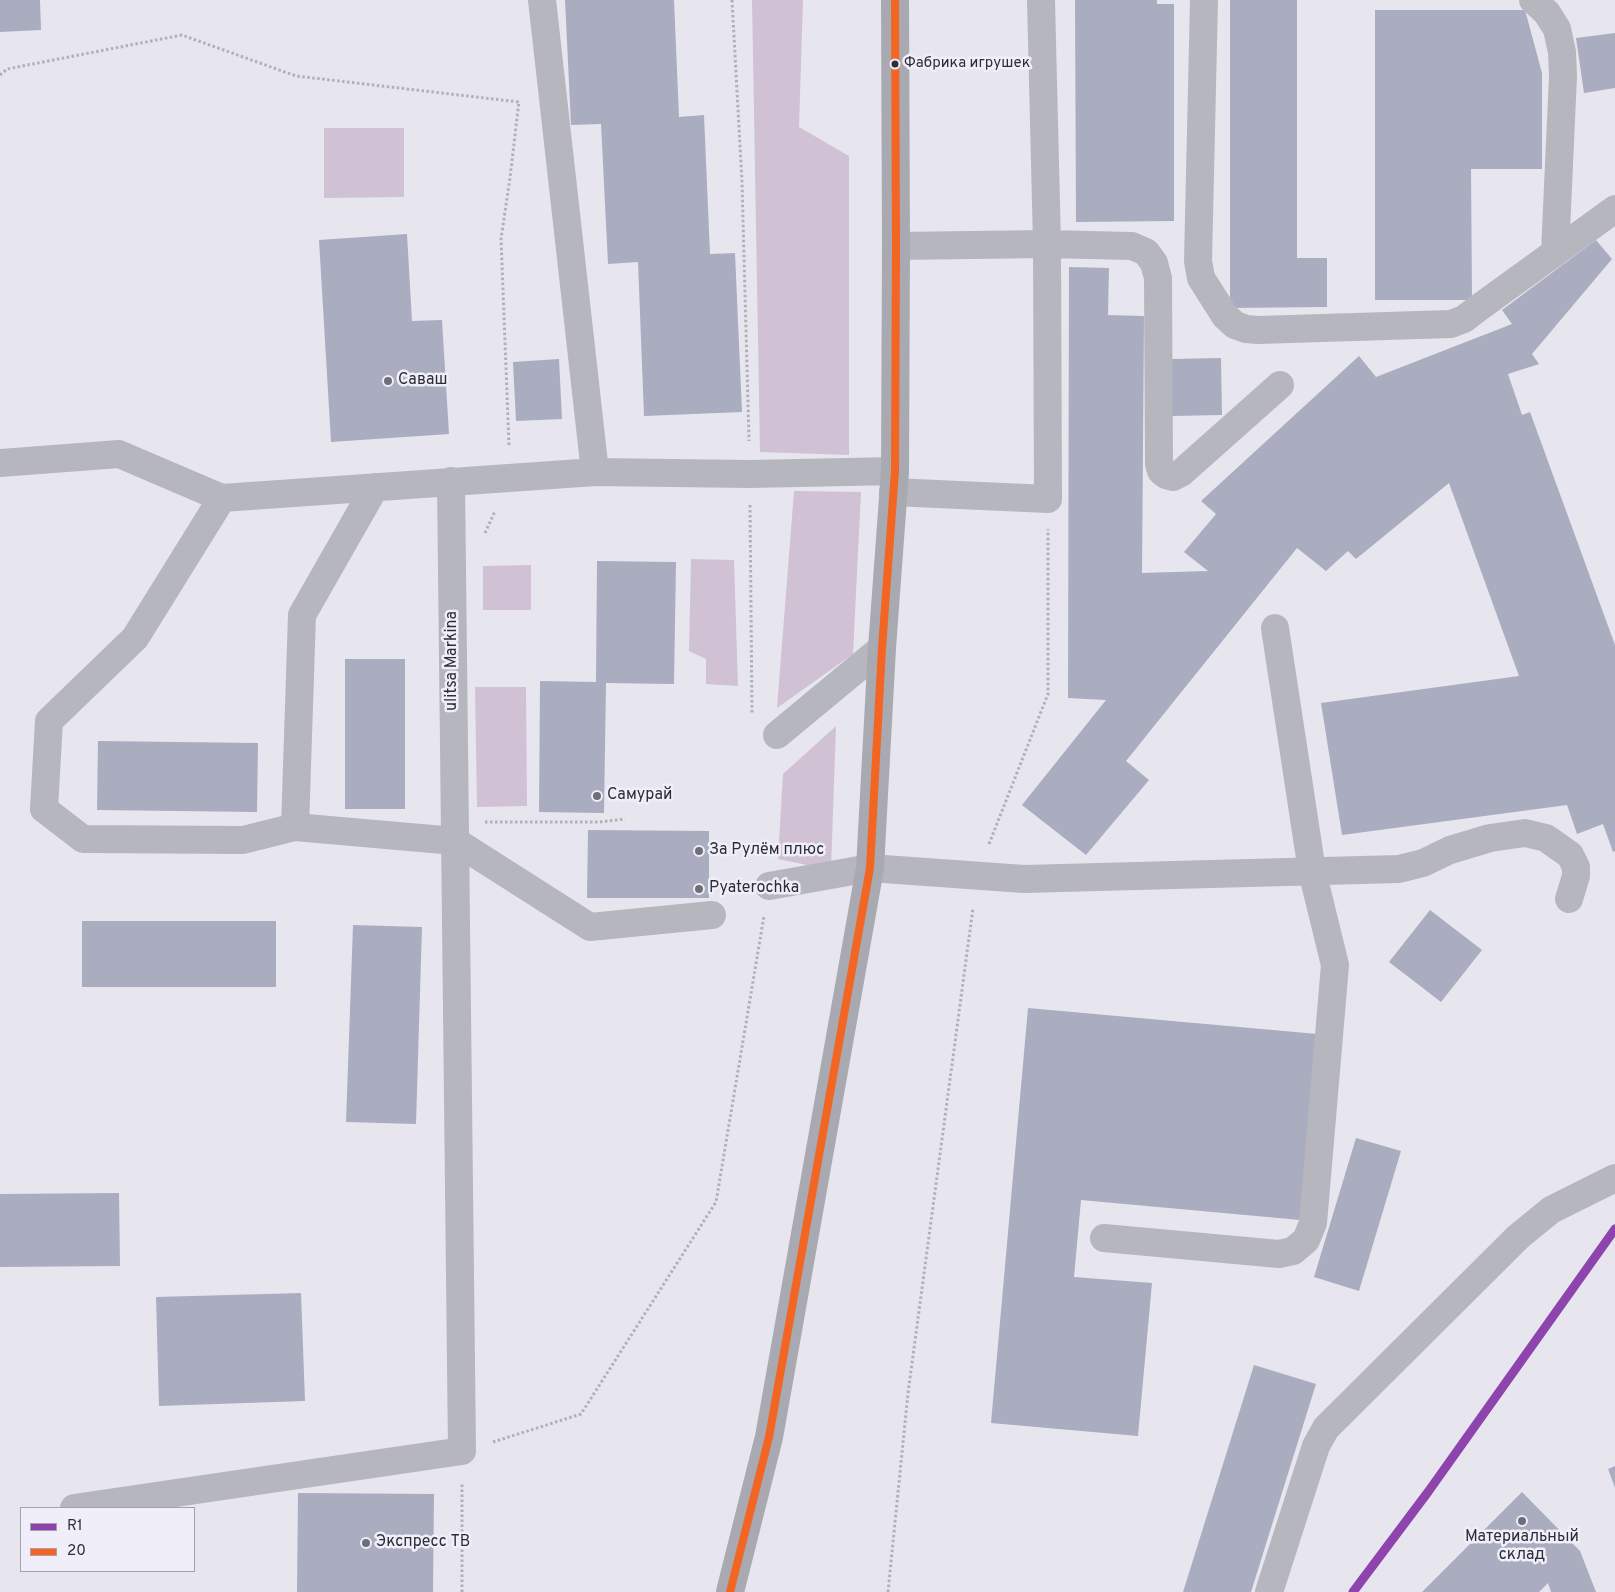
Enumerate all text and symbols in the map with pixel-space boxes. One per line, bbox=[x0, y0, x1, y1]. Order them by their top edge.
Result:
place label: Фабрика игрушек bbox=[904, 55, 1030, 73]
marker: Фабрика игрушек bbox=[890, 59, 900, 69]
place label: Саваш bbox=[398, 371, 447, 391]
marker: Саваш bbox=[382, 375, 394, 387]
street label: ulitsa Markina bbox=[443, 611, 463, 711]
place label: Самурай bbox=[607, 786, 672, 806]
marker: Самурай bbox=[591, 790, 603, 802]
place label: За Рулём плюс bbox=[709, 841, 824, 861]
marker: За Рулём плюс bbox=[693, 845, 705, 857]
place label: Pyaterochka bbox=[709, 879, 799, 899]
marker: Pyaterochka bbox=[693, 883, 705, 895]
legend bbox=[20, 1507, 195, 1572]
marker: Материальный склад bbox=[1516, 1515, 1528, 1527]
text: R1 bbox=[67, 1517, 83, 1536]
place label: Материальный склад bbox=[1465, 1528, 1579, 1566]
place label: Экспресс ТВ bbox=[376, 1533, 470, 1553]
marker: Экспресс ТВ bbox=[360, 1537, 372, 1549]
text: 20 bbox=[67, 1542, 86, 1561]

